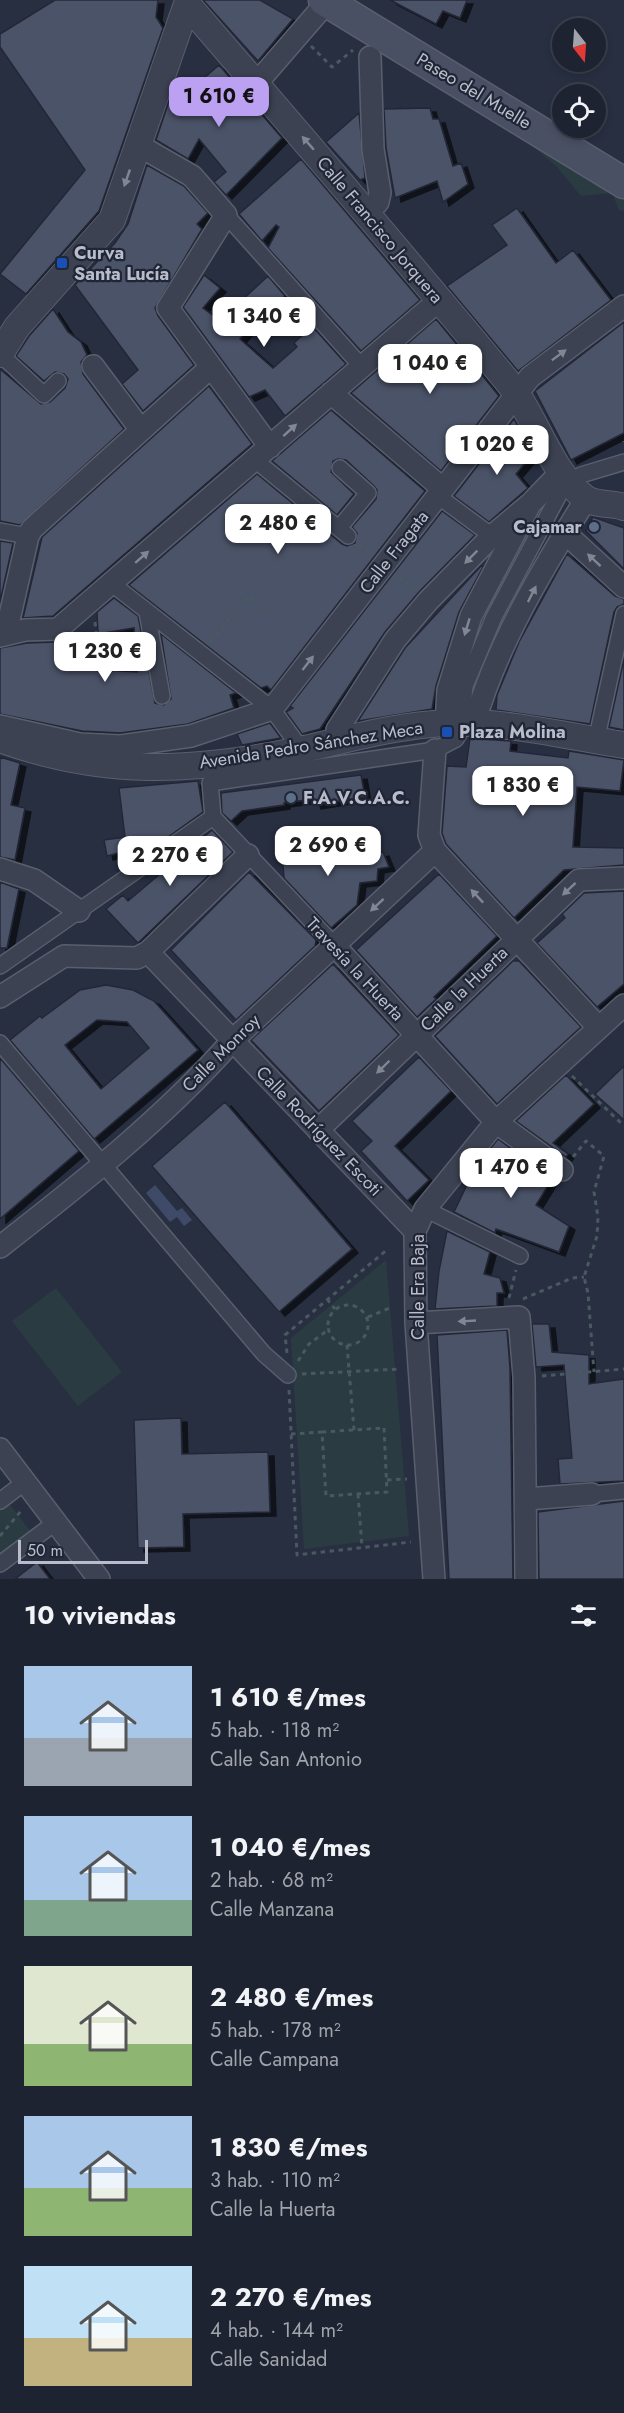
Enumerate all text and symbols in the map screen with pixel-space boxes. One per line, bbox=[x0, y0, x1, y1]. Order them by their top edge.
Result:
north arrow bbox=[552, 18, 606, 72]
map controls bbox=[552, 18, 606, 138]
street label: Paseo del Muelle bbox=[412, 46, 536, 136]
pin: 1 610 € bbox=[164, 77, 274, 128]
text: 1 610 € bbox=[183, 82, 255, 111]
button: locate bbox=[552, 84, 606, 138]
one-way arrow bbox=[302, 136, 315, 151]
street label: Calle Francisco Jorquera bbox=[311, 151, 449, 309]
one-way arrow bbox=[121, 169, 131, 187]
place label: Curva Santa Lucía bbox=[74, 240, 169, 287]
marker: Curva Santa Lucía bbox=[55, 256, 69, 270]
pin: 1 340 € bbox=[209, 297, 319, 348]
text: 1 340 € bbox=[227, 302, 301, 331]
pin: 1 040 € bbox=[375, 344, 485, 395]
text: 1 040 € bbox=[392, 349, 468, 378]
one-way arrow bbox=[551, 349, 567, 361]
one-way arrow bbox=[282, 424, 297, 437]
pin: 1 020 € bbox=[442, 425, 552, 476]
text: 1 020 € bbox=[460, 430, 534, 459]
pin: 2 480 € bbox=[223, 504, 333, 555]
street label: Calle Fragata bbox=[353, 505, 435, 599]
text: 2 480 € bbox=[239, 509, 317, 538]
place label: Cajamar bbox=[513, 514, 583, 540]
marker: Cajamar bbox=[587, 520, 601, 534]
one-way arrow bbox=[464, 549, 478, 563]
one-way arrow bbox=[134, 551, 149, 564]
one-way arrow bbox=[587, 554, 602, 567]
one-way arrow bbox=[527, 586, 536, 603]
one-way arrow bbox=[462, 618, 471, 636]
pin: 1 230 € bbox=[50, 632, 160, 683]
text: 1 230 € bbox=[68, 637, 142, 666]
one-way arrow bbox=[302, 655, 315, 671]
street label: Avenida Pedro Sánchez Meca bbox=[197, 714, 425, 776]
place label: Plaza Molina bbox=[459, 719, 566, 745]
marker: Plaza Molina bbox=[440, 725, 454, 739]
pin: 1 830 € bbox=[468, 766, 578, 817]
text: 1 830 € bbox=[486, 771, 560, 800]
place label: F.A.V.C.A.C. bbox=[303, 785, 410, 811]
marker: F.A.V.C.A.C. bbox=[284, 791, 298, 805]
pin: 2 690 € bbox=[273, 826, 383, 877]
text: 2 690 € bbox=[289, 831, 367, 860]
pin: 2 270 € bbox=[115, 836, 225, 887]
text: 2 270 € bbox=[132, 841, 208, 870]
one-way arrow bbox=[562, 882, 577, 895]
one-way arrow bbox=[471, 889, 484, 904]
one-way arrow bbox=[369, 898, 384, 912]
street label: Travesía la Huerta bbox=[300, 911, 410, 1027]
street label: Calle la Huerta bbox=[414, 940, 514, 1038]
street label: Calle Monroy bbox=[176, 1008, 266, 1098]
street label: Calle Rodríguez Escoti bbox=[250, 1060, 388, 1202]
one-way arrow bbox=[376, 1060, 390, 1074]
pin: 1 470 € bbox=[456, 1148, 566, 1199]
text: 1 470 € bbox=[474, 1153, 548, 1182]
street label: Calle Era Baja bbox=[405, 1234, 431, 1340]
one-way arrow bbox=[458, 1316, 477, 1325]
scale bar bbox=[18, 1537, 148, 1564]
text: 50 m bbox=[27, 1539, 63, 1562]
text: 10 viviendas bbox=[24, 1596, 176, 1634]
icon: filters bbox=[567, 1599, 600, 1632]
text: 1 610 €/mes bbox=[210, 1678, 366, 1716]
icon: home bbox=[72, 1690, 144, 1762]
text: 5 hab. · 118 m² bbox=[210, 1716, 339, 1745]
text: Calle San Antonio bbox=[210, 1745, 362, 1774]
text: 1 040 €/mes bbox=[210, 1828, 371, 1866]
icon: home bbox=[72, 1840, 144, 1912]
text: 2 hab. · 68 m² bbox=[210, 1866, 333, 1895]
text: Calle Manzana bbox=[210, 1895, 334, 1924]
text: 2 480 €/mes bbox=[210, 1978, 373, 2016]
icon: home bbox=[72, 1990, 144, 2062]
text: 5 hab. · 178 m² bbox=[210, 2016, 341, 2045]
text: Calle Campana bbox=[210, 2045, 339, 2074]
text: 1 830 €/mes bbox=[210, 2128, 368, 2166]
icon: home bbox=[72, 2140, 144, 2212]
text: 3 hab. · 110 m² bbox=[210, 2166, 340, 2195]
text: Calle la Huerta bbox=[210, 2195, 335, 2224]
text: 2 270 €/mes bbox=[210, 2278, 372, 2316]
icon: home bbox=[72, 2290, 144, 2362]
text: 4 hab. · 144 m² bbox=[210, 2316, 343, 2345]
text: Calle Sanidad bbox=[210, 2345, 328, 2374]

